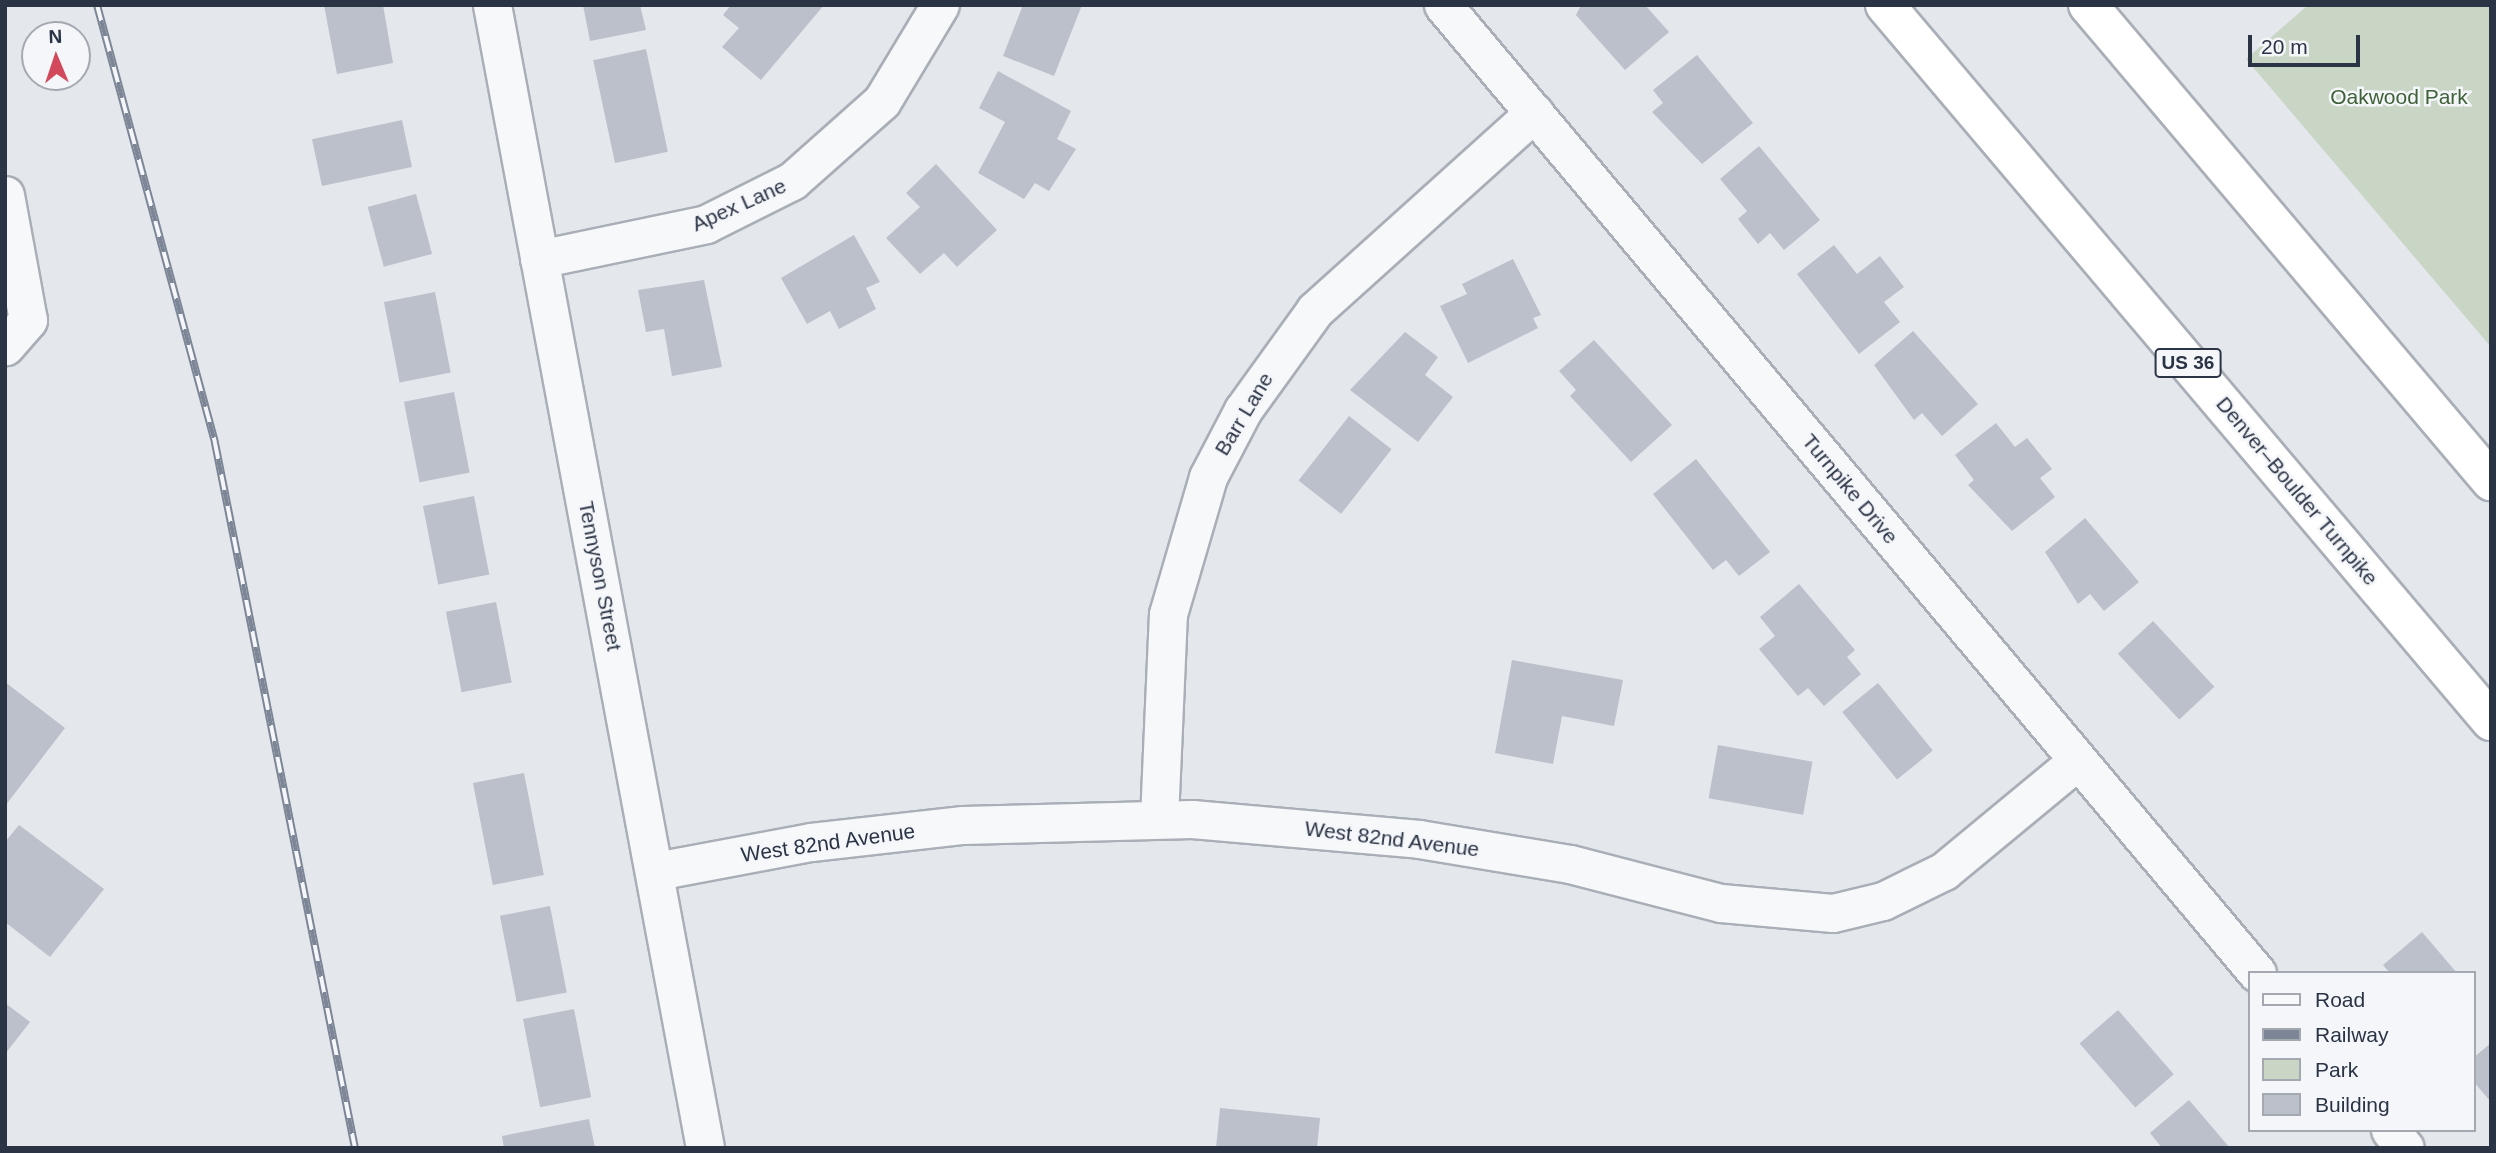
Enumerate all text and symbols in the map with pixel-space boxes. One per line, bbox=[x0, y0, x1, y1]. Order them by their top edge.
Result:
north arrow bbox=[21, 21, 91, 91]
scale bar bbox=[2251, 21, 2363, 65]
text: N bbox=[48, 26, 63, 47]
text: 20 m bbox=[2261, 35, 2308, 58]
park label: Oakwood Park bbox=[2330, 84, 2468, 110]
street label: Apex Lane bbox=[688, 173, 790, 237]
road number: US 36 bbox=[2153, 348, 2223, 378]
street label: Barr Lane bbox=[1209, 368, 1279, 460]
street label: Denver–Boulder Turnpike bbox=[2211, 392, 2383, 590]
street label: Turnpike Drive bbox=[1797, 429, 1903, 549]
street label: Tennyson Street bbox=[573, 499, 627, 653]
street label: West 82nd Avenue bbox=[1303, 816, 1481, 862]
street label: West 82nd Avenue bbox=[739, 818, 917, 868]
legend bbox=[2248, 971, 2475, 1132]
text: Road bbox=[2315, 988, 2365, 1011]
text: Railway bbox=[2315, 1023, 2389, 1046]
text: Park bbox=[2315, 1058, 2358, 1081]
text: Building bbox=[2315, 1093, 2390, 1116]

